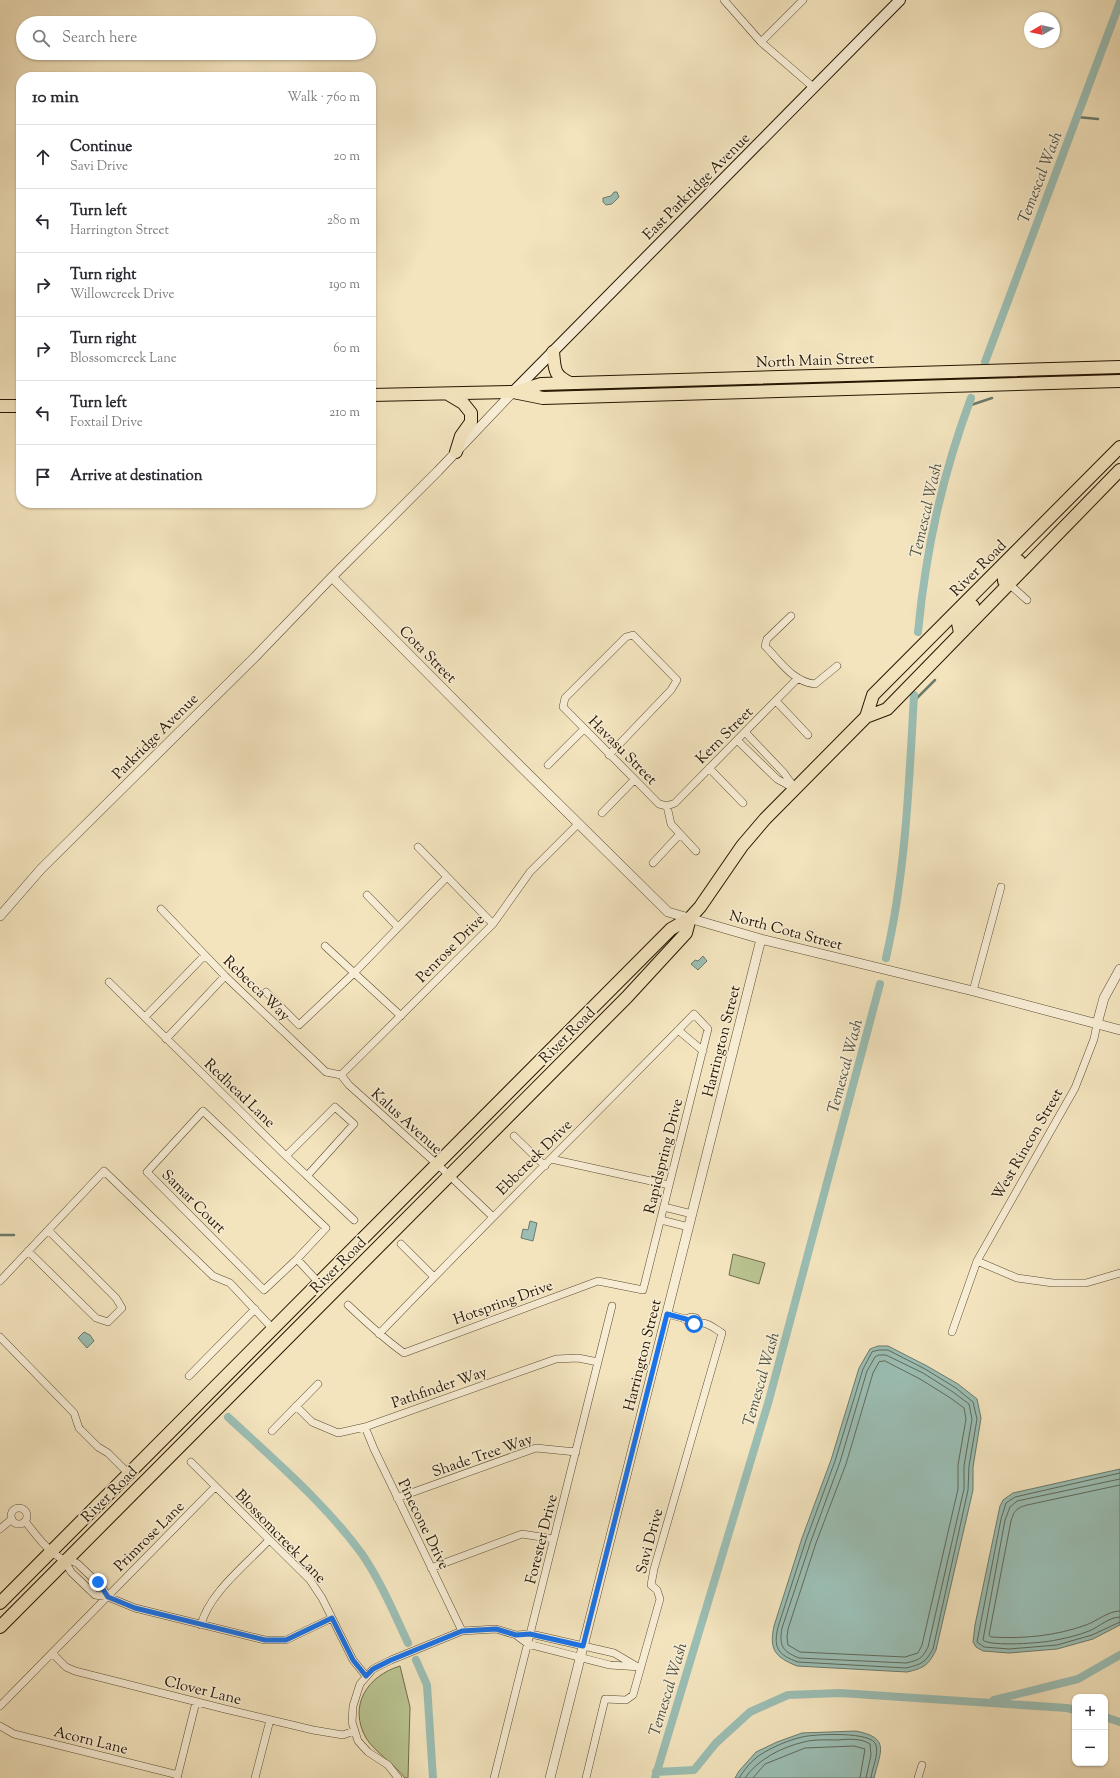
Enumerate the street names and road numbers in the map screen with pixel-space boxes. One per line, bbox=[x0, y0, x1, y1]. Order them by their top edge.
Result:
street label: East Parkridge Avenue bbox=[639, 129, 755, 245]
street label: North Main Street bbox=[755, 349, 875, 374]
street label: River Road bbox=[946, 536, 1012, 602]
street label: Cota Street bbox=[393, 622, 460, 689]
street label: Parkridge Avenue bbox=[108, 689, 204, 785]
street label: Kern Street bbox=[692, 703, 759, 770]
street label: Havasu Street bbox=[583, 712, 661, 790]
street label: North Cota Street bbox=[727, 906, 845, 957]
street label: Penrose Drive bbox=[412, 910, 490, 988]
street label: Rebecca Way bbox=[218, 952, 295, 1027]
street label: Harrington Street bbox=[698, 983, 746, 1099]
street label: River Road bbox=[535, 1003, 601, 1069]
street label: Redhead Lane bbox=[199, 1055, 279, 1133]
street label: Kalus Avenue bbox=[366, 1084, 446, 1160]
street label: West Rincon Street bbox=[988, 1085, 1069, 1205]
street label: Rapidspring Drive bbox=[640, 1097, 689, 1216]
street label: Ebbcreek Drive bbox=[493, 1116, 578, 1201]
street label: Samar Court bbox=[156, 1165, 230, 1239]
street label: River Road bbox=[306, 1233, 372, 1299]
street label: Hotspring Drive bbox=[451, 1276, 556, 1331]
street label: Harrington Street bbox=[619, 1297, 667, 1413]
street label: Pathfinder Way bbox=[389, 1362, 491, 1415]
street label: Shade Tree Way bbox=[429, 1429, 536, 1483]
street label: River Road bbox=[77, 1462, 143, 1528]
street label: Pinecone Drive bbox=[392, 1476, 454, 1573]
street label: Blossomcreek Lane bbox=[230, 1485, 330, 1589]
street label: Forester Drive bbox=[521, 1492, 564, 1586]
street label: Primrose Lane bbox=[110, 1497, 190, 1577]
street label: Savi Drive bbox=[632, 1506, 669, 1576]
street label: Clover Lane bbox=[162, 1672, 243, 1711]
street label: Acorn Lane bbox=[51, 1722, 130, 1761]

